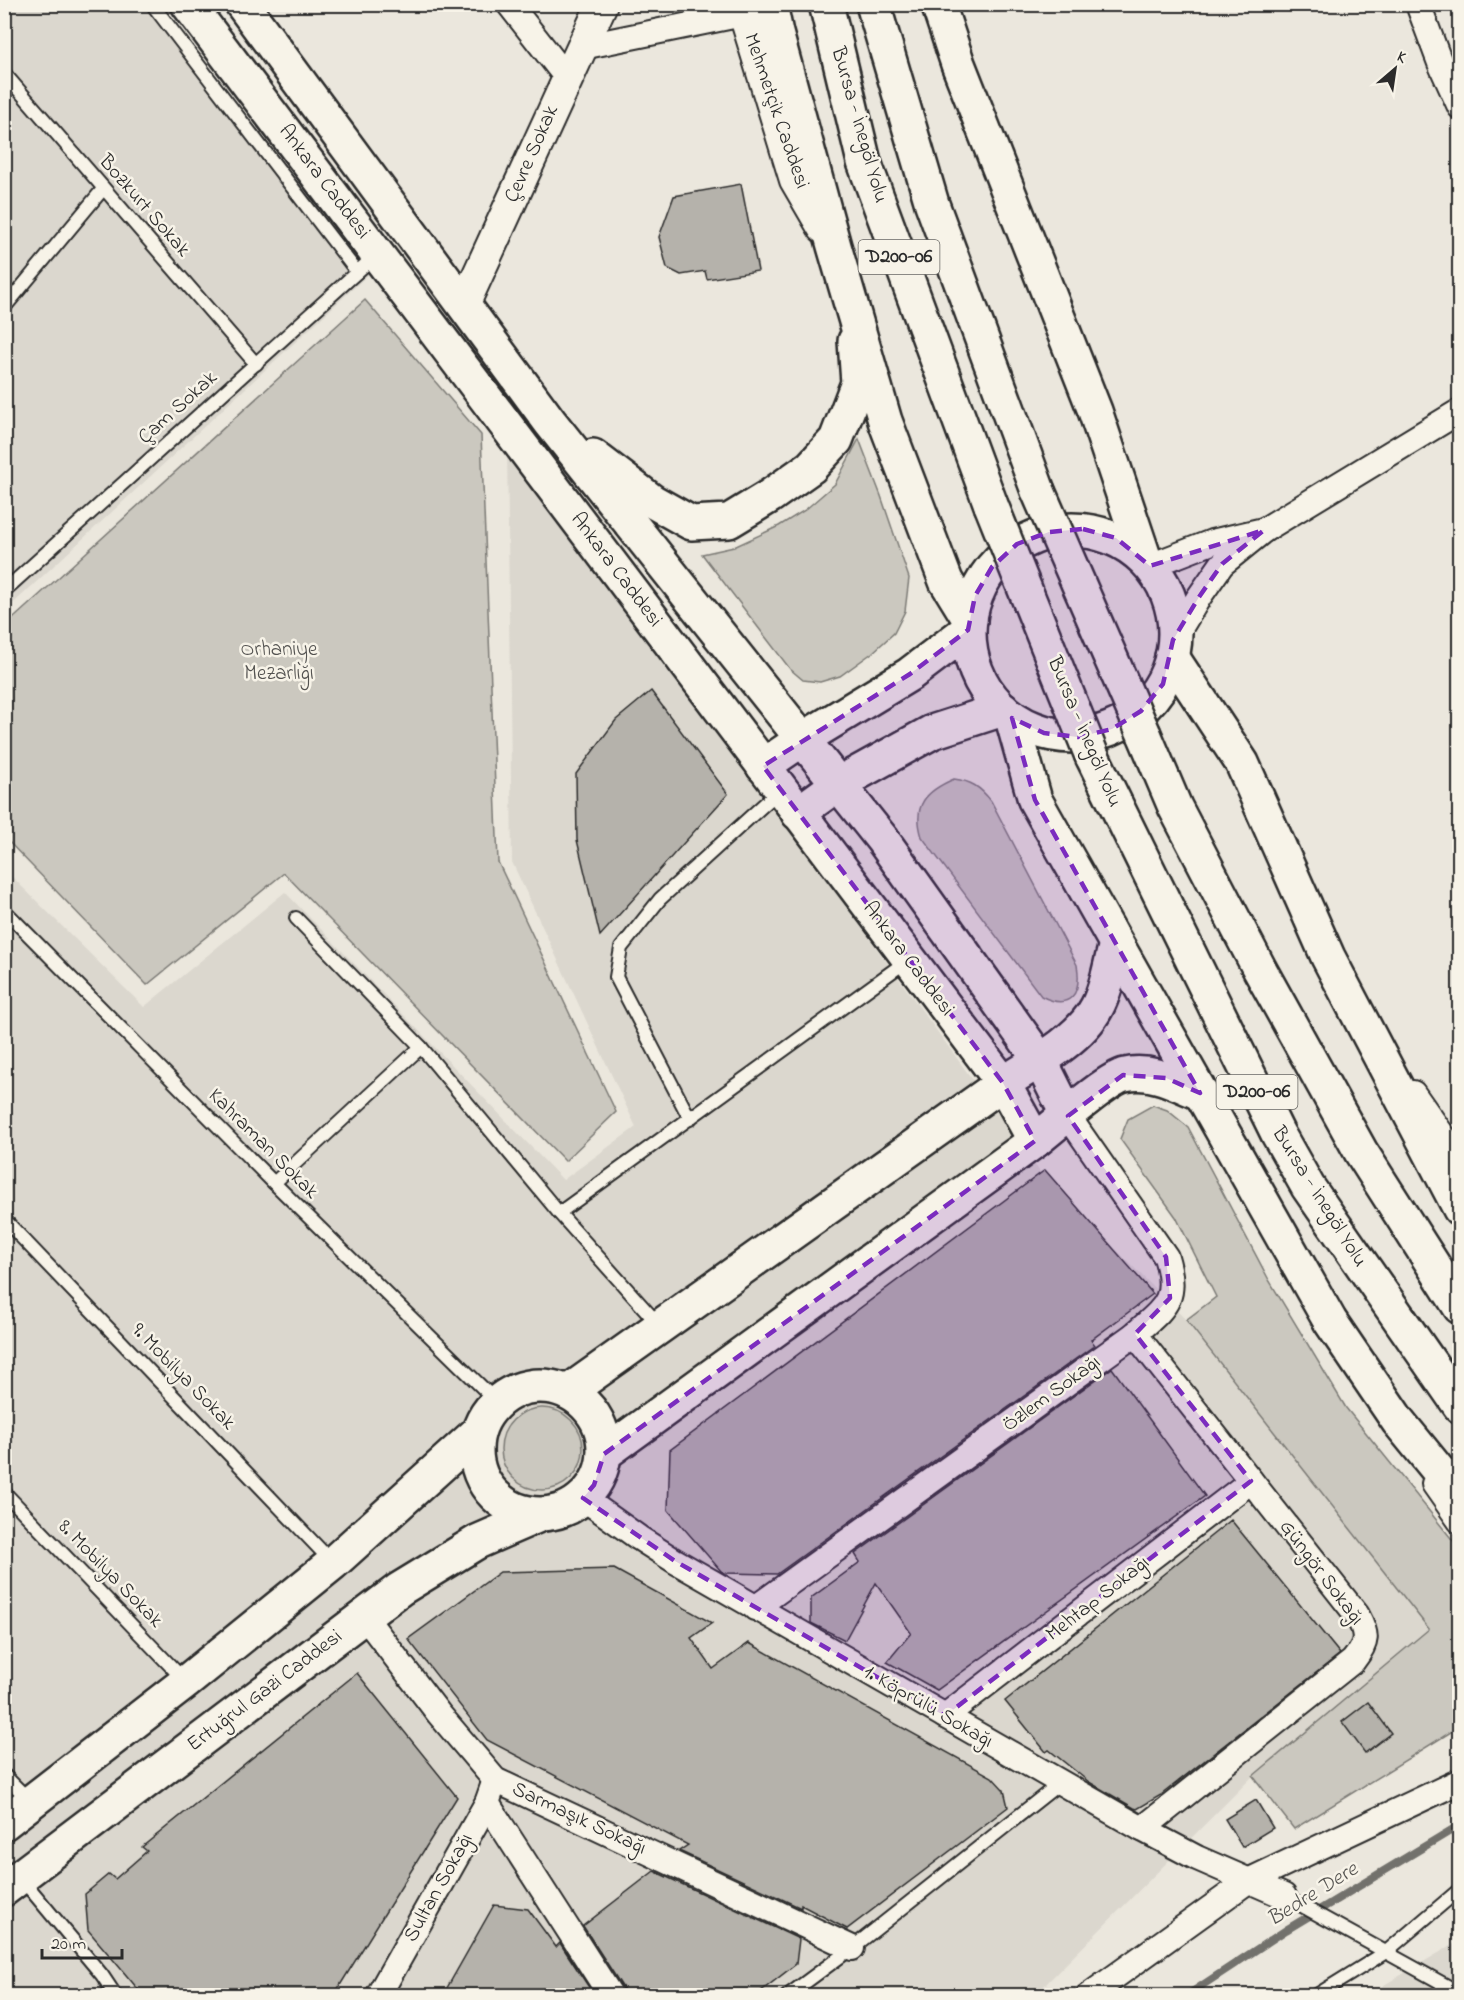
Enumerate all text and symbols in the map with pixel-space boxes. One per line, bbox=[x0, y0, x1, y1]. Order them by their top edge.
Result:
street label: Mehmetçik Caddesi bbox=[735, 29, 817, 193]
north arrow bbox=[1365, 39, 1425, 99]
street label: Bursa - İnegöl Yolu bbox=[820, 43, 896, 207]
text: K bbox=[1392, 45, 1412, 71]
street label: Çevre Sokak bbox=[497, 100, 567, 207]
street label: Ankara Caddesi bbox=[271, 118, 377, 246]
street label: Bozkurt Sokak bbox=[90, 147, 198, 264]
road number: D200-06 bbox=[858, 240, 940, 274]
street label: Çam Sokak bbox=[132, 364, 225, 452]
street label: Ankara Caddesi bbox=[563, 506, 669, 634]
park label: Orhaniye Mezarlığı bbox=[241, 635, 318, 691]
street label: Bursa - İnegöl Yolu bbox=[1037, 651, 1129, 813]
street label: Ankara Caddesi bbox=[855, 895, 961, 1023]
road number: D200-06 bbox=[1216, 1075, 1298, 1109]
street label: Kahraman Sokak bbox=[201, 1082, 326, 1207]
street label: Bursa - İnegöl Yolu bbox=[1261, 1120, 1374, 1274]
street label: 9. Mobilya Sokak bbox=[122, 1317, 243, 1439]
street label: Özlem Sokağı bbox=[997, 1348, 1108, 1441]
street label: 8. Mobilya Sokak bbox=[49, 1513, 170, 1637]
street label: Güngör Sokağı bbox=[1270, 1514, 1371, 1633]
street label: Mehtap Sokağı bbox=[1040, 1549, 1158, 1651]
street label: Ertuğrul Gazi Caddesi bbox=[181, 1623, 350, 1761]
street label: 1. Köprülü Sokağı bbox=[857, 1658, 998, 1758]
street label: Sarmaşık Sokağı bbox=[506, 1775, 651, 1865]
street label: Sultan Sokağı bbox=[397, 1828, 483, 1949]
water label: Bedre Dere bbox=[1261, 1854, 1366, 1936]
scale bar bbox=[42, 1922, 122, 1960]
text: 20 m bbox=[51, 1932, 86, 1958]

